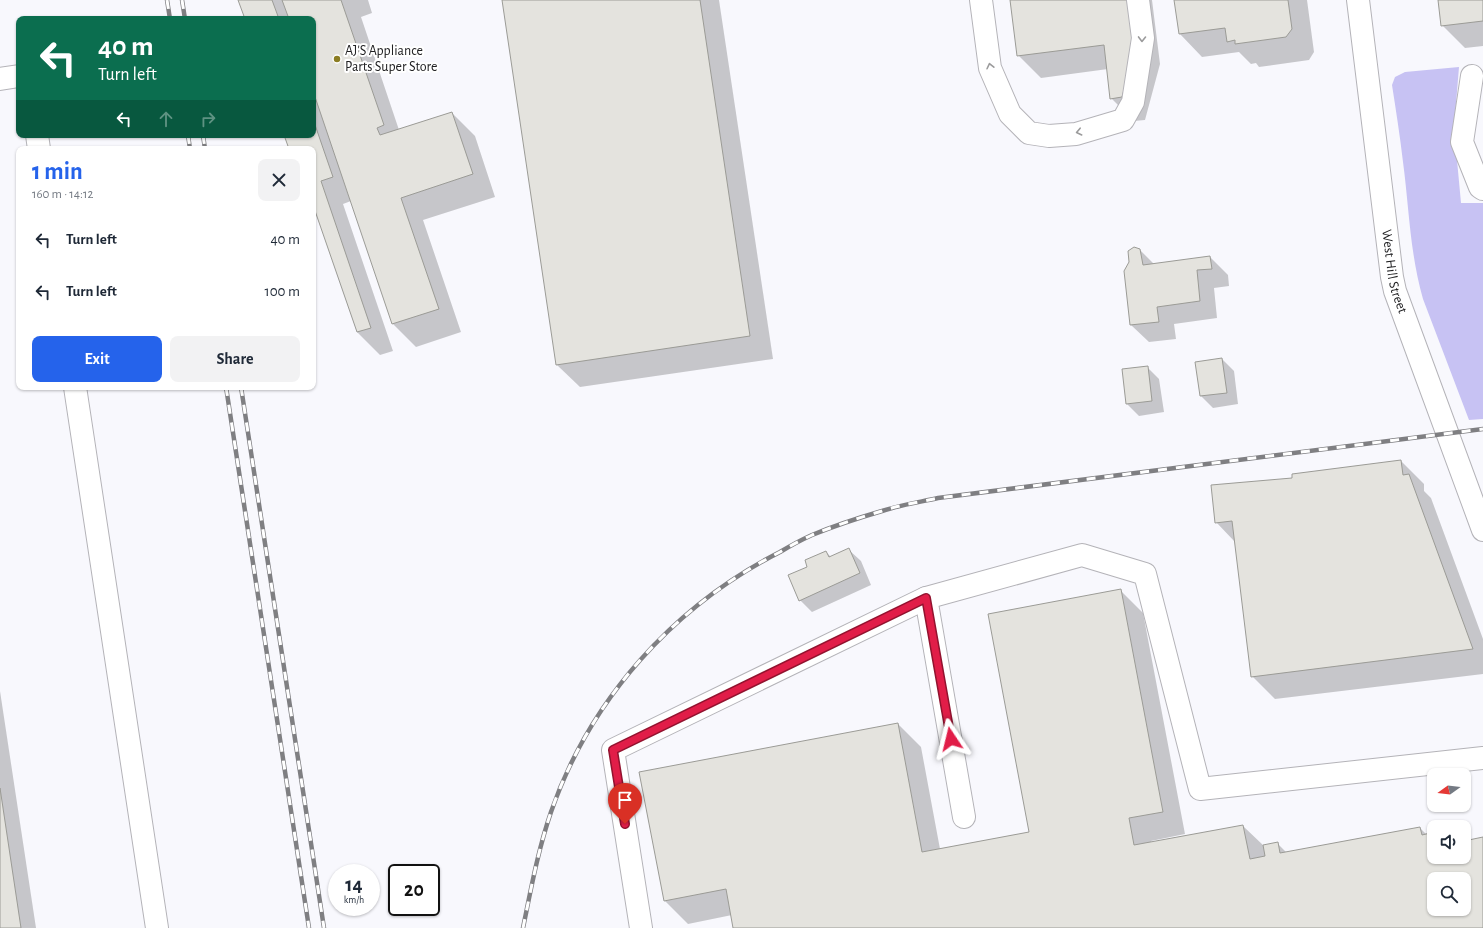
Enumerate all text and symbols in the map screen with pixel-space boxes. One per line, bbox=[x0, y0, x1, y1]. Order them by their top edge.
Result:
icon: left bbox=[32, 32, 84, 84]
text: 40 m bbox=[98, 33, 154, 61]
one-way arrow bbox=[1137, 36, 1146, 42]
place label: AJ'S Appliance Parts Super Store bbox=[345, 44, 437, 74]
marker: AJ'S Appliance Parts Super Store bbox=[332, 54, 342, 64]
one-way arrow bbox=[987, 62, 995, 69]
text: Turn left bbox=[98, 66, 157, 84]
icon: left bbox=[113, 108, 135, 130]
icon: ahead bbox=[155, 108, 177, 130]
icon: right bbox=[197, 108, 219, 130]
one-way arrow bbox=[1076, 128, 1082, 136]
button: close bbox=[258, 159, 300, 201]
text: 1 min bbox=[32, 160, 83, 184]
text: 160 m · 14:12 bbox=[32, 188, 93, 201]
icon: left bbox=[32, 229, 54, 251]
street label: West Hill Street bbox=[1379, 229, 1410, 316]
text: Turn left bbox=[66, 232, 117, 247]
text: 40 m bbox=[270, 232, 300, 247]
icon: left bbox=[32, 281, 54, 303]
text: Turn left bbox=[66, 284, 117, 299]
text: 100 m bbox=[265, 284, 300, 299]
button: Exit bbox=[32, 336, 162, 382]
button: Share bbox=[170, 336, 300, 382]
position arrow bbox=[930, 718, 972, 760]
north arrow bbox=[1427, 768, 1471, 812]
map controls bbox=[1427, 768, 1471, 916]
pin bbox=[608, 783, 642, 824]
icon: arrive bbox=[614, 789, 636, 811]
button: sound bbox=[1427, 820, 1471, 864]
speed limit sign: 20 bbox=[388, 864, 440, 916]
button: search bbox=[1427, 872, 1471, 916]
text: 14 bbox=[345, 875, 363, 895]
text: km/h bbox=[344, 895, 364, 905]

